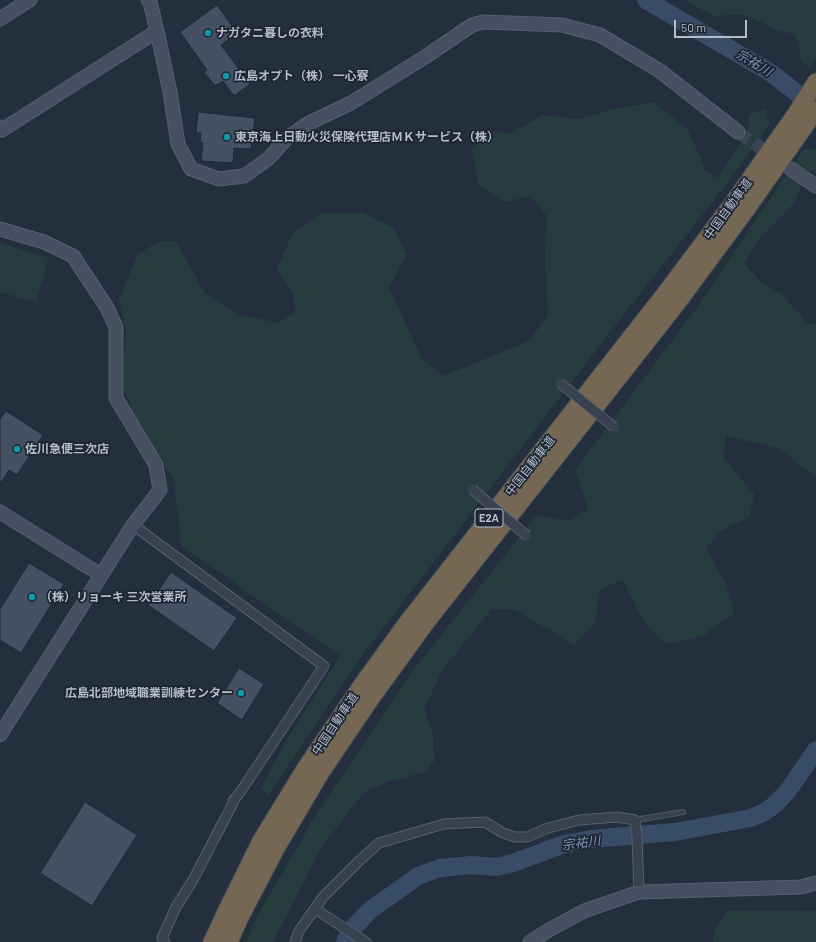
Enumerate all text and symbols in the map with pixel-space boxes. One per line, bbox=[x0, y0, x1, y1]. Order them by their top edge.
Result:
scale bar bbox=[676, 12, 749, 38]
text: 50 m bbox=[681, 20, 706, 34]
place label: ナガタニ暮しの衣料 bbox=[216, 26, 324, 40]
marker: ナガタニ暮しの衣料 bbox=[203, 28, 213, 38]
water label: 宗祐川 bbox=[733, 46, 775, 80]
place label: 広島オプト（株） 一心寮 bbox=[234, 69, 368, 83]
marker: 広島オプト（株） 一心寮 bbox=[221, 71, 231, 81]
place label: 東京海上日動火災保険代理店ＭＫサービス（株） bbox=[235, 130, 499, 144]
marker: 東京海上日動火災保険代理店ＭＫサービス（株） bbox=[222, 132, 232, 142]
street label: 中国自動車道 bbox=[701, 176, 755, 242]
street label: 中国自動車道 bbox=[502, 433, 558, 499]
place label: 佐川急便三次店 bbox=[25, 442, 109, 456]
marker: 佐川急便三次店 bbox=[12, 444, 22, 454]
road number: E2A bbox=[475, 509, 503, 527]
place label: （株）リョーキ 三次営業所 bbox=[40, 590, 186, 604]
marker: （株）リョーキ 三次営業所 bbox=[27, 592, 37, 602]
place label: 広島北部地域職業訓練センター bbox=[65, 686, 233, 700]
marker: 広島北部地域職業訓練センター bbox=[236, 688, 246, 698]
street label: 中国自動車道 bbox=[309, 690, 361, 758]
water label: 宗祐川 bbox=[561, 833, 601, 853]

